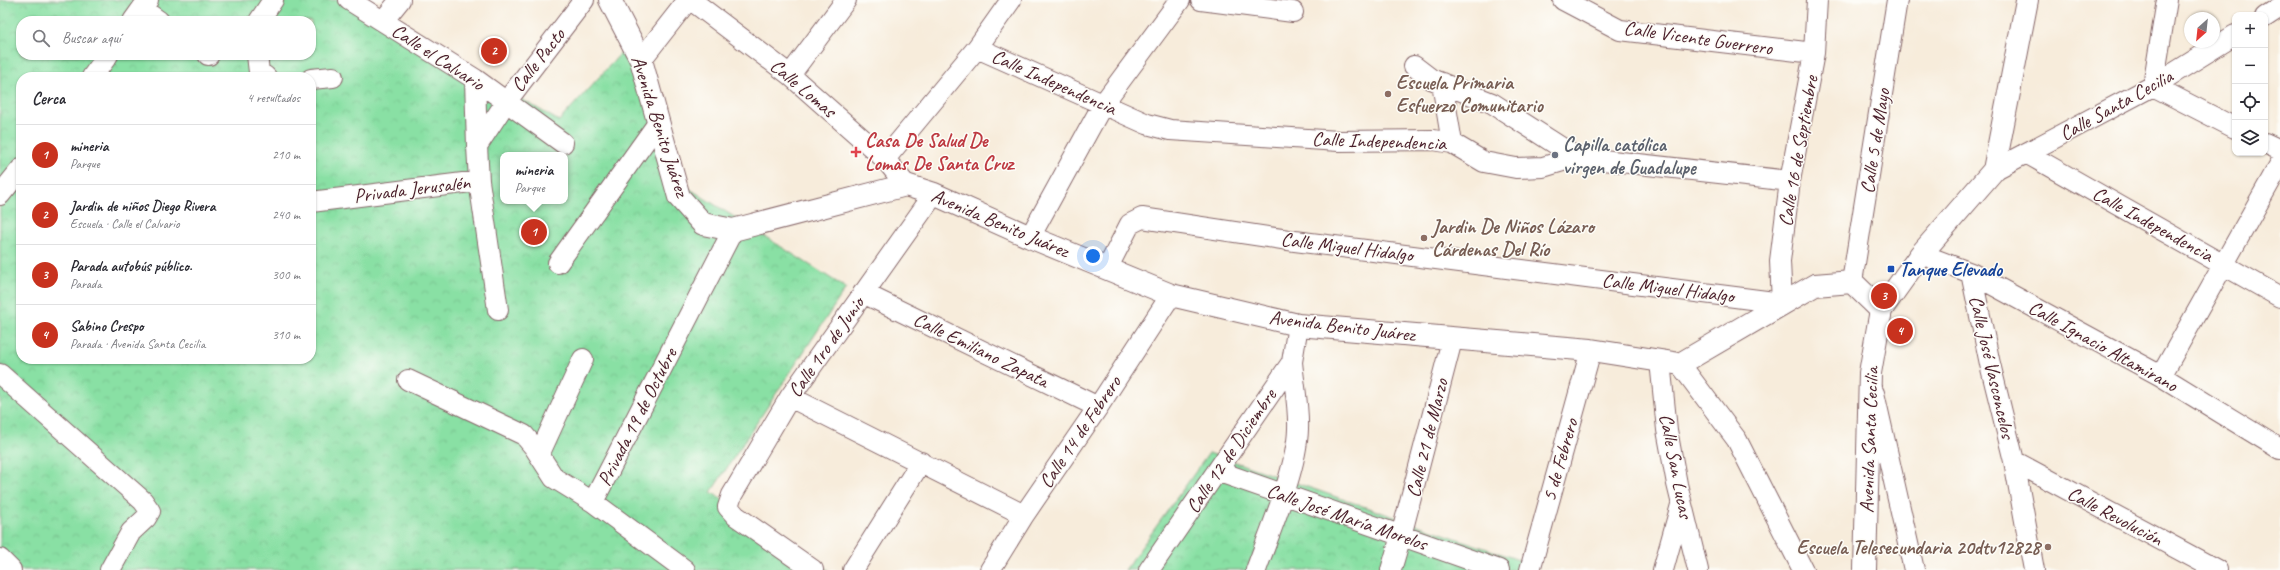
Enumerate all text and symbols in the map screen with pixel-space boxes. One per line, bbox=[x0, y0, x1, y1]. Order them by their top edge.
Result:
north arrow bbox=[2184, 12, 2220, 48]
map controls bbox=[2232, 12, 2268, 156]
button: + bbox=[2232, 12, 2268, 48]
street label: Calle Vicente Guerrero bbox=[1622, 15, 1775, 61]
search box bbox=[16, 16, 316, 60]
street label: Calle el Calvario bbox=[387, 18, 490, 97]
street label: Calle Pacto bbox=[505, 22, 571, 97]
icon: search bbox=[30, 27, 52, 49]
text: Buscar aquí bbox=[62, 29, 121, 48]
pin: 2 bbox=[481, 36, 507, 66]
street label: Calle Independencia bbox=[988, 43, 1121, 121]
button: − bbox=[2232, 48, 2268, 84]
street label: Avenida Benito Juárez bbox=[625, 52, 695, 201]
street label: Calle Lomas bbox=[765, 53, 843, 124]
street label: Calle Santa Cecilia bbox=[2055, 63, 2179, 146]
place label: Escuela Primaria Esfuerzo Comunitario bbox=[1396, 70, 1545, 118]
street label: Calle 16 de Septiembre bbox=[1772, 72, 1824, 228]
button: locate bbox=[2232, 84, 2268, 120]
street label: Calle 5 de Mayo bbox=[1854, 86, 1896, 195]
text: Cerca bbox=[32, 88, 65, 109]
marker: Escuela Primaria Esfuerzo Comunitario bbox=[1383, 89, 1393, 99]
text: 4 resultados bbox=[247, 90, 300, 106]
button: layers bbox=[2232, 120, 2268, 156]
street label: Calle Independencia bbox=[1312, 126, 1448, 156]
place label: Casa De Salud De Lomas De Santa Cruz bbox=[865, 128, 1016, 176]
place label: Capilla católica virgen de Guadalupe bbox=[1563, 132, 1697, 180]
text: mineria bbox=[70, 137, 108, 156]
marker: Casa De Salud De Lomas De Santa Cruz bbox=[850, 146, 862, 158]
text: 1 bbox=[42, 147, 48, 163]
text: 210 m bbox=[272, 147, 300, 163]
marker: Capilla católica virgen de Guadalupe bbox=[1550, 150, 1560, 160]
popup bbox=[500, 152, 568, 204]
text: Parque bbox=[70, 156, 100, 172]
text: mineria bbox=[515, 161, 553, 180]
street label: Privada Jerusalén bbox=[353, 169, 472, 209]
text: Parque bbox=[515, 180, 545, 196]
street label: Calle Independencia bbox=[2088, 181, 2219, 268]
street label: Avenida Benito Juárez bbox=[928, 183, 1074, 264]
text: Jardin de niños Diego Rivera bbox=[70, 197, 215, 216]
text: 2 bbox=[42, 207, 48, 223]
text: 240 m bbox=[272, 207, 300, 223]
place label: Jardin De Niños Lázaro Cárdenas Del Río bbox=[1430, 214, 1596, 262]
text: Escuela · Calle el Calvario bbox=[70, 216, 180, 232]
pin: 1 bbox=[521, 217, 547, 247]
street label: Calle Miguel Hidalgo bbox=[1280, 227, 1416, 268]
marker: Jardin De Niños Lázaro Cárdenas Del Río bbox=[1419, 233, 1429, 243]
your location bbox=[1083, 246, 1103, 266]
text: Parada autobús público. bbox=[70, 257, 192, 276]
place label: Tanque Elevado bbox=[1899, 257, 2004, 282]
marker: Tanque Elevado bbox=[1886, 264, 1896, 274]
text: 3 bbox=[42, 267, 48, 283]
text: 300 m bbox=[272, 267, 300, 283]
street label: Calle Miguel Hidalgo bbox=[1601, 268, 1737, 309]
text: Parada bbox=[70, 276, 102, 292]
pin: 3 bbox=[1871, 281, 1897, 311]
street label: Calle 1ro de Junio bbox=[782, 290, 871, 402]
street label: Calle José Vasconcelos bbox=[1963, 293, 2021, 443]
street label: Calle Ignacio Altamirano bbox=[2024, 295, 2183, 398]
street label: Avenida Benito Juárez bbox=[1268, 305, 1418, 348]
street label: Calle Emiliano Zapata bbox=[909, 307, 1054, 394]
pin: 4 bbox=[1887, 316, 1913, 346]
text: Sabino Crespo bbox=[70, 317, 143, 336]
text: 4 bbox=[42, 327, 48, 343]
text: 310 m bbox=[272, 327, 300, 343]
text: Parada · Avenida Santa Cecilia bbox=[70, 336, 205, 352]
street label: Privada 19 de Octubre bbox=[592, 343, 683, 490]
street label: Avenida Santa Cecilia bbox=[1854, 365, 1884, 513]
street label: Calle 14 de Febrero bbox=[1033, 370, 1127, 493]
street label: Calle 21 de Marzo bbox=[1400, 375, 1454, 500]
street label: Calle 12 de Diciembre bbox=[1180, 383, 1283, 518]
street label: Calle San Lucas bbox=[1654, 412, 1699, 522]
street label: 5 de Febrero bbox=[1536, 415, 1584, 504]
street label: Calle José María Morelos bbox=[1264, 478, 1432, 557]
street label: Calle Revolución bbox=[2063, 481, 2168, 552]
place label: Escuela Telesecundaria 20dtv12828 bbox=[1796, 535, 2043, 560]
marker: Escuela Telesecundaria 20dtv12828 bbox=[2043, 542, 2053, 552]

